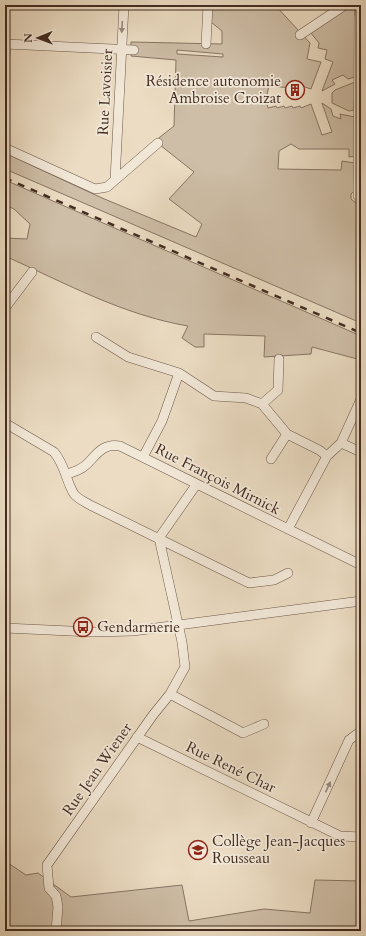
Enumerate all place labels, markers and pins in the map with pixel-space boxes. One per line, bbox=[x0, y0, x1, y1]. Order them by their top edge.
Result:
place label: Résidence autonomie Ambroise Croizat bbox=[146, 71, 281, 108]
building icon: Résidence autonomie Ambroise Croizat bbox=[284, 79, 306, 101]
bus stop icon: Gendarmerie bbox=[72, 616, 94, 638]
place label: Gendarmerie bbox=[97, 617, 180, 637]
place label: Collège Jean-Jacques Rousseau bbox=[212, 831, 345, 868]
school or university icon: Collège Jean-Jacques Rousseau bbox=[187, 839, 209, 861]

